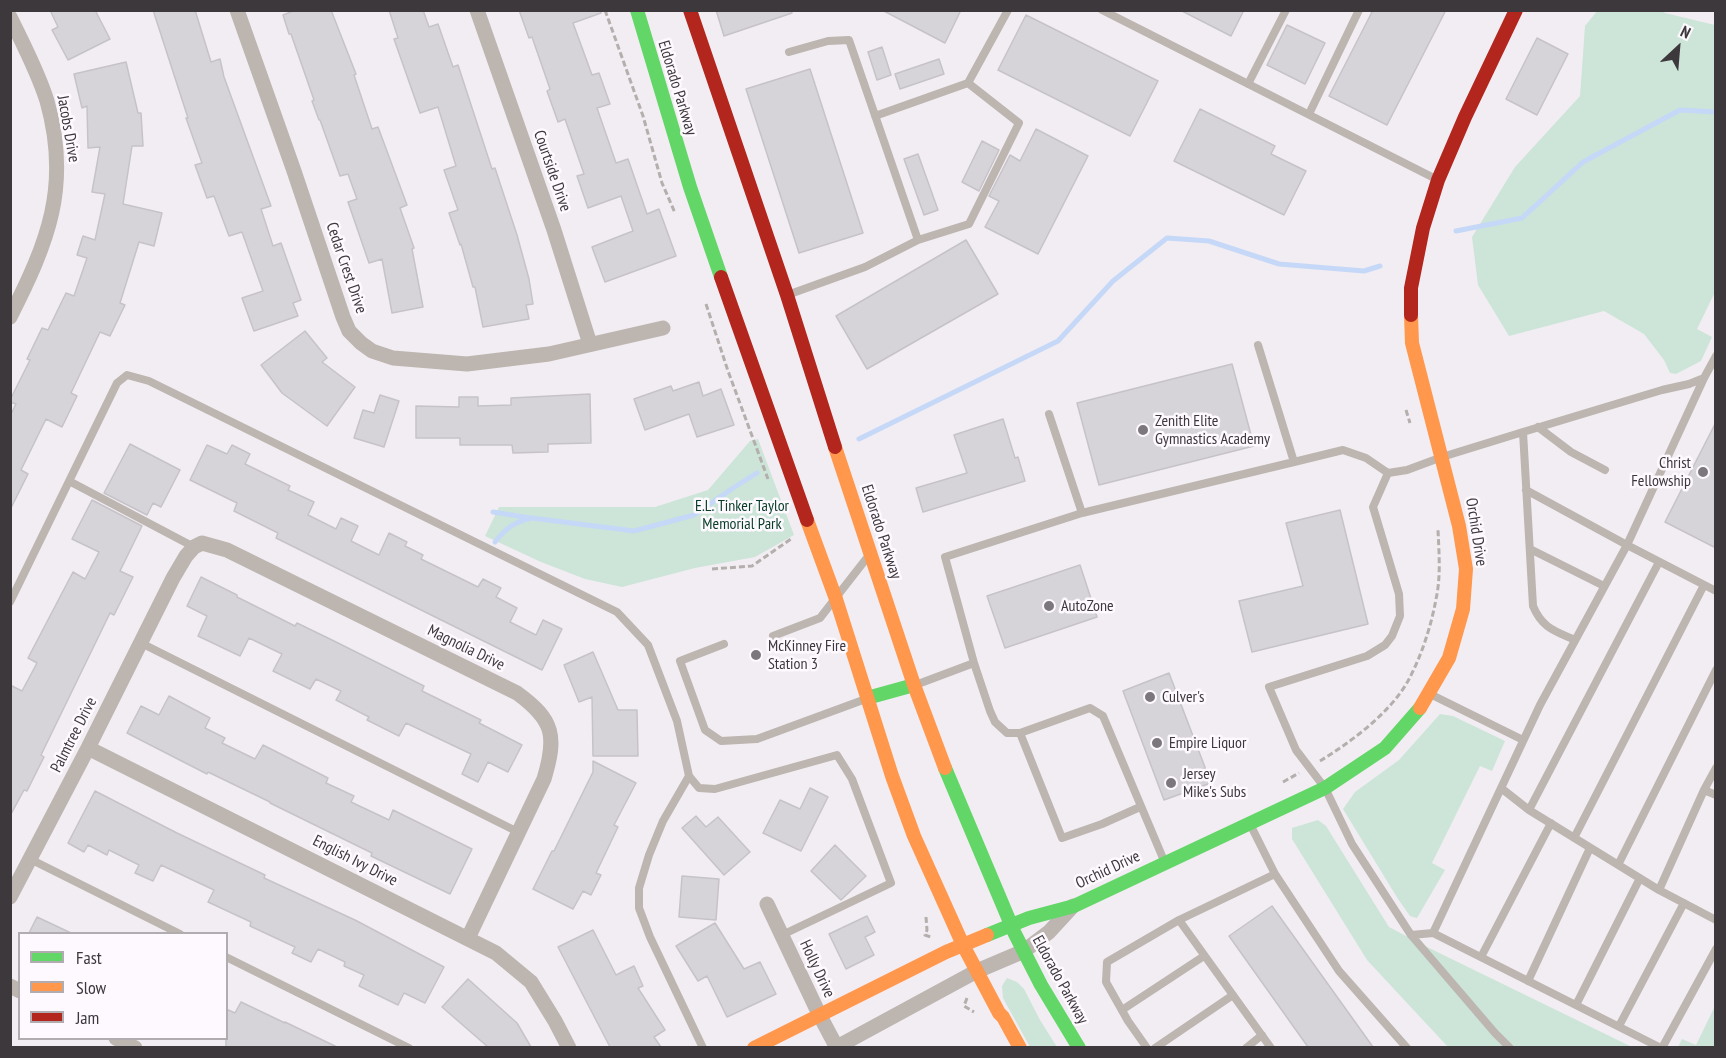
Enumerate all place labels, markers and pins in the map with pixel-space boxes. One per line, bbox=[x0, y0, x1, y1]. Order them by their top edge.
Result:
place label: Zenith Elite Gymnastics Academy bbox=[1155, 411, 1270, 449]
marker: Zenith Elite Gymnastics Academy bbox=[1136, 423, 1150, 437]
place label: Christ Fellowship bbox=[1631, 453, 1691, 491]
marker: Christ Fellowship bbox=[1696, 465, 1710, 479]
place label: AutoZone bbox=[1061, 596, 1114, 616]
marker: AutoZone bbox=[1042, 599, 1056, 613]
place label: McKinney Fire Station 3 bbox=[768, 636, 846, 674]
marker: McKinney Fire Station 3 bbox=[749, 648, 763, 662]
place label: Culver's bbox=[1162, 687, 1204, 707]
marker: Culver's bbox=[1143, 690, 1157, 704]
place label: Empire Liquor bbox=[1169, 733, 1246, 753]
marker: Empire Liquor bbox=[1150, 736, 1164, 750]
place label: Jersey Mike's Subs bbox=[1183, 764, 1246, 802]
marker: Jersey Mike's Subs bbox=[1164, 776, 1178, 790]

